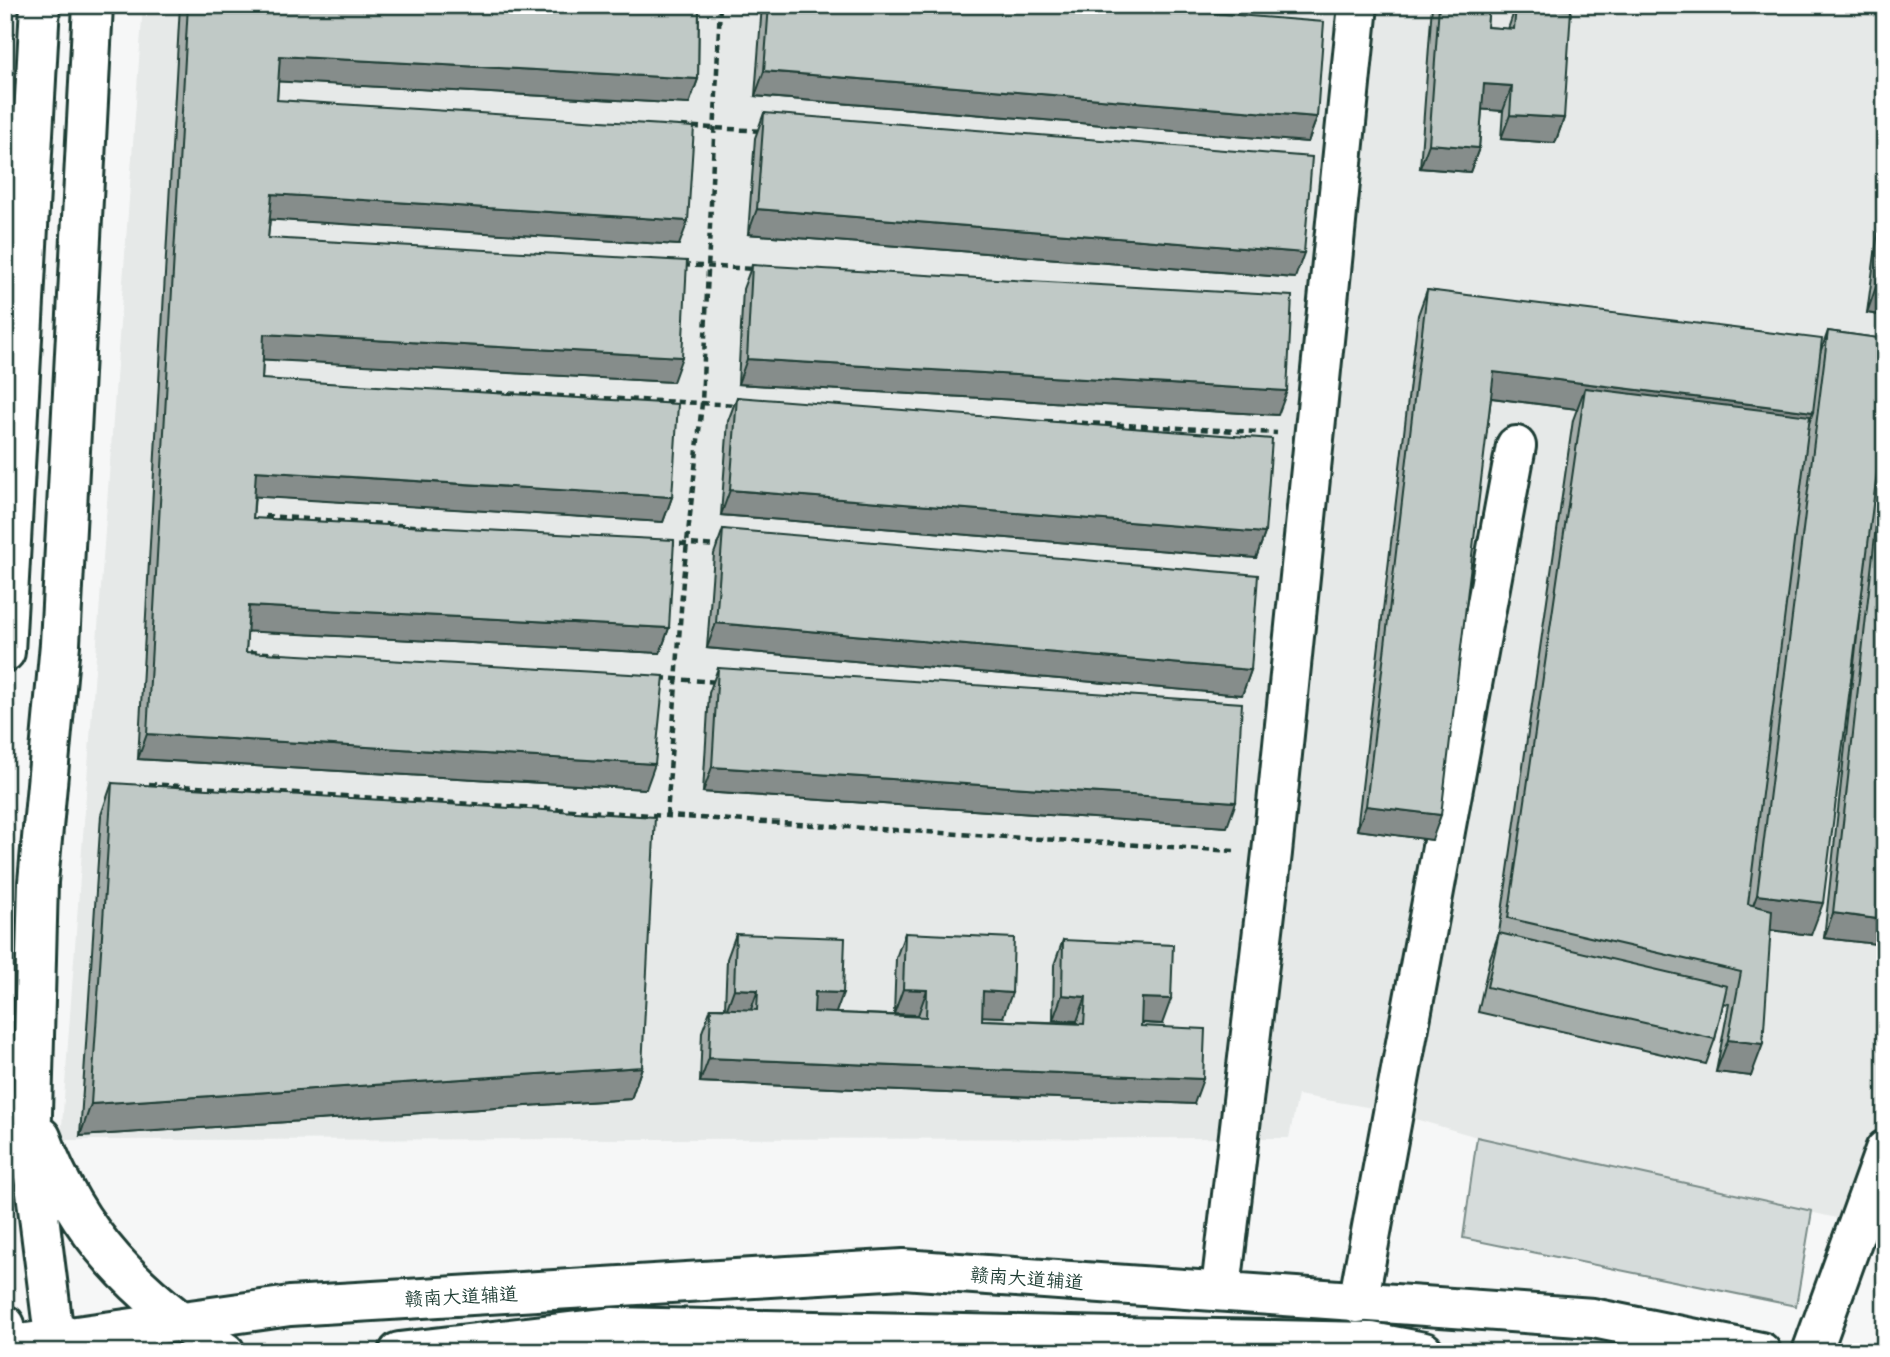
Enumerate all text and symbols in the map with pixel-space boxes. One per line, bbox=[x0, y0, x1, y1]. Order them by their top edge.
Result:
street label: 赣南大道辅道 bbox=[969, 1259, 1085, 1295]
street label: 赣南大道辅道 bbox=[403, 1278, 519, 1312]

